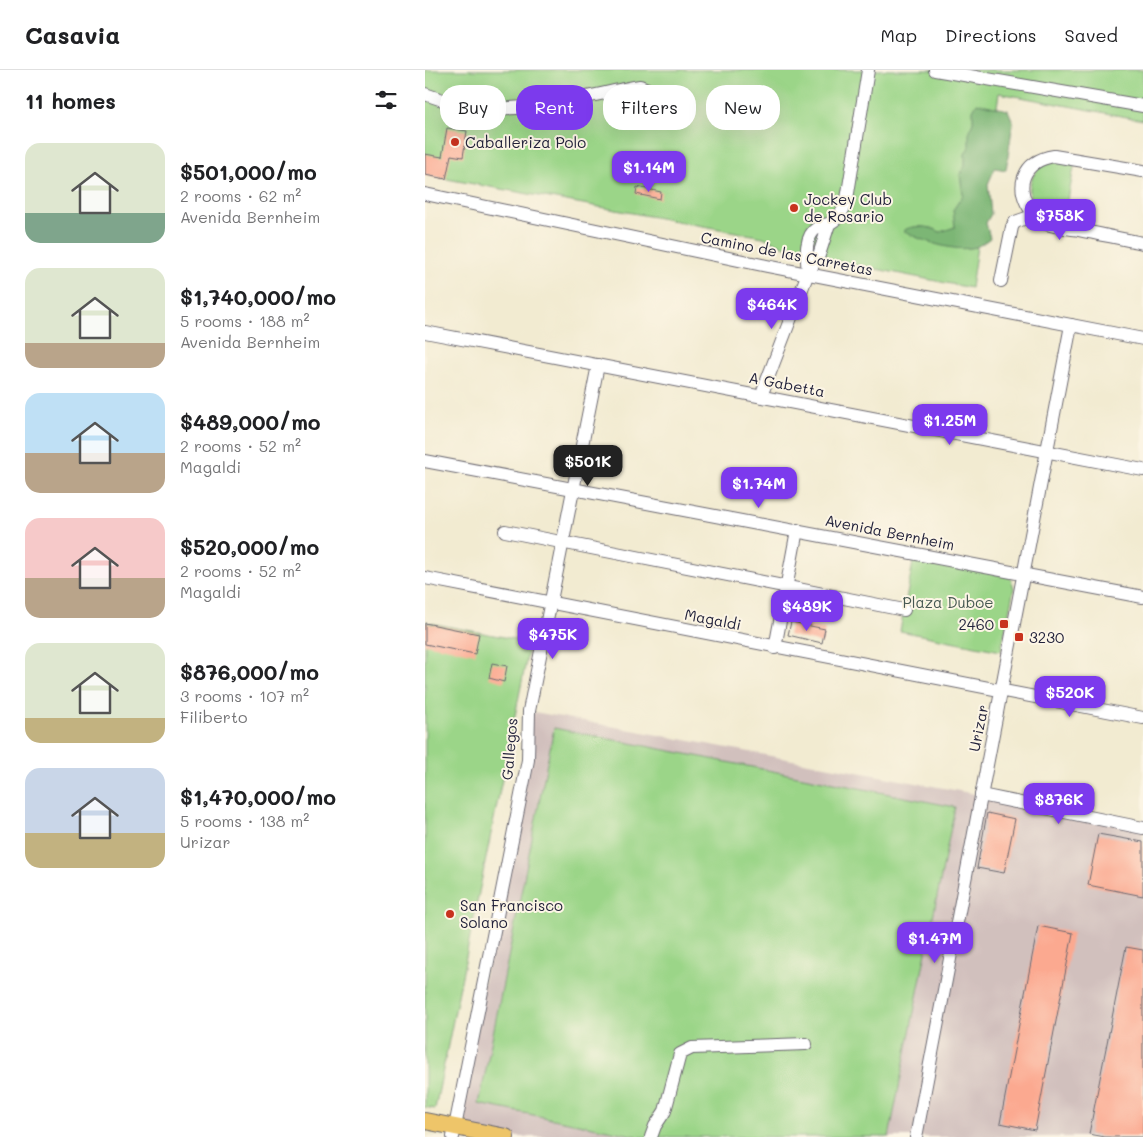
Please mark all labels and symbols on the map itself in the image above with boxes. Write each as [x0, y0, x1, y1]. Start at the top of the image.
place label: Caballeriza Polo [465, 132, 586, 152]
marker: Caballeriza Polo [449, 136, 461, 148]
pin: $1.14M [608, 150, 690, 193]
place label: Jockey Club de Rosario [804, 189, 892, 226]
pin: $758K [1025, 198, 1095, 241]
marker: Jockey Club de Rosario [788, 202, 800, 214]
street label: Camino de las Carretas [699, 226, 875, 280]
pin: $464K [737, 288, 807, 330]
street label: A Gabetta [747, 367, 827, 401]
pin: $1.25M [909, 404, 991, 446]
pin: $501K [553, 444, 623, 487]
pin: $1.74M [718, 466, 800, 509]
street label: Avenida Bernheim [824, 510, 956, 554]
pin: $489K [772, 590, 842, 632]
park label: Plaza Duboe [902, 592, 994, 612]
street label: Magaldi [683, 604, 743, 634]
place label: 2460 [959, 614, 994, 634]
pin: $475K [518, 618, 588, 660]
marker: 2460 [998, 618, 1010, 630]
place label: 3230 [1029, 627, 1064, 647]
marker: 3230 [1013, 631, 1025, 643]
pin: $520K [1035, 676, 1105, 718]
street label: Urizar [964, 703, 992, 753]
street label: Gallegos [496, 717, 522, 781]
pin: $876K [1024, 782, 1094, 825]
place label: San Francisco Solano [460, 895, 563, 932]
marker: San Francisco Solano [444, 908, 456, 920]
pin: $1.47M [894, 922, 976, 964]

